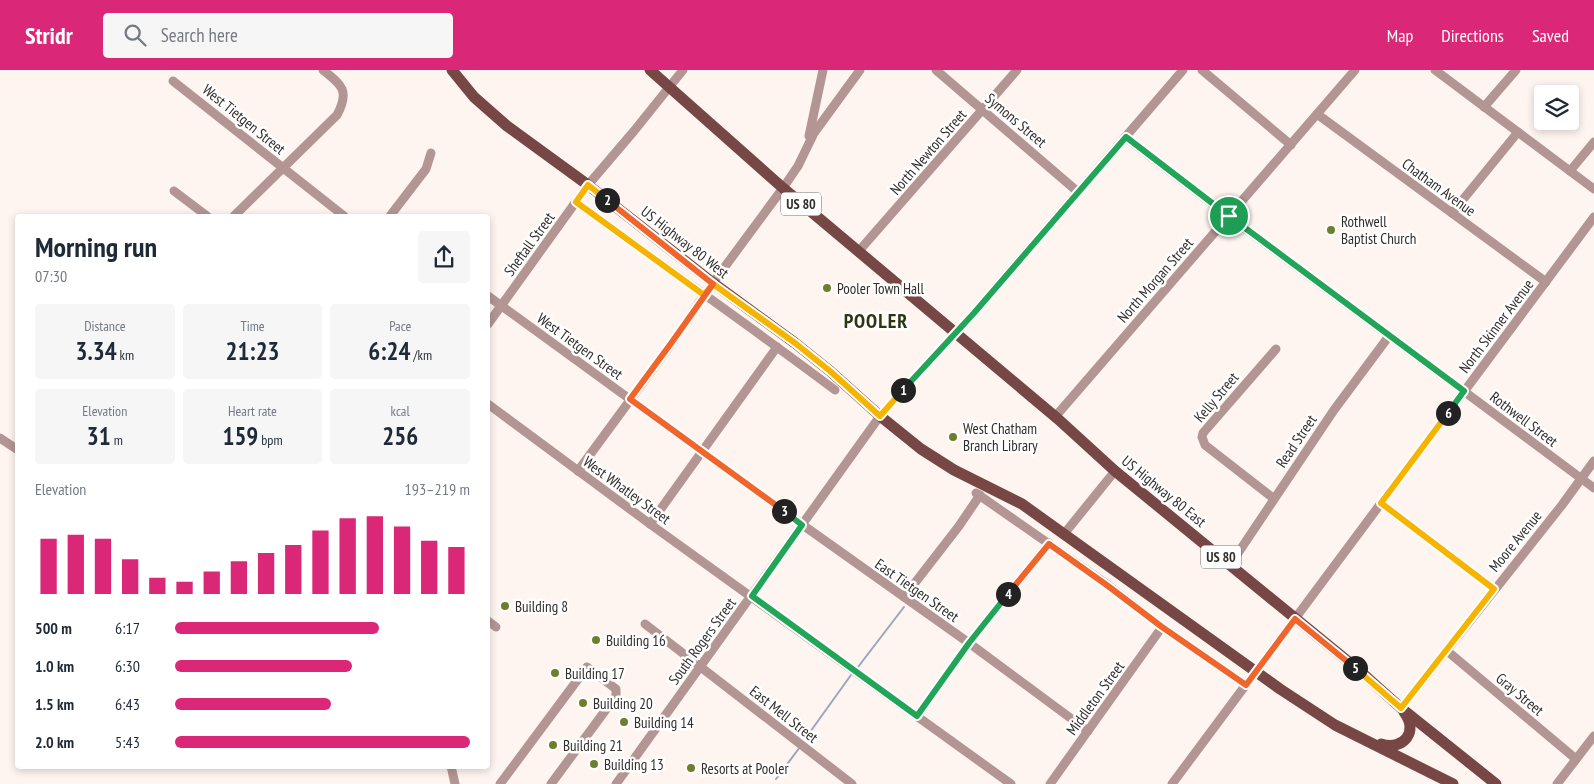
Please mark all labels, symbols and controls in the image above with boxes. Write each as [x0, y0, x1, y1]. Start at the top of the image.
search box [103, 13, 453, 58]
text: Stridr [25, 20, 73, 51]
icon: search [121, 21, 149, 49]
text: Search here [161, 23, 238, 47]
text: Map [1387, 24, 1413, 47]
text: Directions [1441, 24, 1504, 47]
text: Saved [1532, 24, 1569, 47]
street label: West Tietgen Street [199, 80, 289, 158]
map controls [1534, 85, 1579, 130]
button: layers [1534, 85, 1579, 130]
street label: Symons Street [981, 89, 1051, 151]
street label: North Newton Street [886, 105, 970, 199]
street label: Chatham Avenue [1398, 154, 1480, 220]
pin: 2 [594, 188, 620, 212]
text: 2 [604, 191, 611, 209]
road number: US 80 [781, 192, 821, 216]
pin [1208, 195, 1250, 237]
street label: US Highway 80 West [637, 202, 733, 282]
icon: arrive [1215, 202, 1243, 230]
street label: Sheftall Street [499, 208, 559, 280]
place label: Rothwell Baptist Church [1341, 212, 1416, 248]
marker: Rothwell Baptist Church [1325, 224, 1337, 236]
text: Morning run [35, 228, 157, 265]
button: share [418, 231, 470, 283]
street label: North Morgan Street [1113, 234, 1197, 326]
text: 07:30 [35, 266, 67, 286]
street label: North Skinner Avenue [1455, 275, 1537, 377]
place label: Pooler Town Hall [837, 279, 925, 298]
marker: Pooler Town Hall [821, 282, 833, 294]
district label: POOLER [844, 308, 908, 334]
street label: West Tietgen Street [533, 309, 627, 383]
text: Distance [84, 317, 125, 335]
text: Time [240, 317, 265, 335]
text: Pace [389, 317, 411, 335]
text: 3.34 [75, 335, 117, 367]
text: 21:23 [225, 335, 280, 367]
text: 6:24 [368, 335, 410, 367]
text: km [117, 346, 134, 364]
text: /km [410, 346, 432, 364]
street label: Kelly Street [1190, 368, 1242, 426]
pin: 1 [890, 378, 916, 402]
text: 1 [900, 381, 907, 399]
street label: Rothwell Street [1486, 387, 1562, 451]
pin: 6 [1436, 400, 1460, 426]
text: Elevation [82, 402, 127, 420]
text: Heart rate [228, 402, 277, 420]
text: kcal [391, 402, 410, 420]
text: 6 [1445, 404, 1452, 422]
street label: Read Street [1271, 411, 1321, 471]
place label: West Chatham Branch Library [963, 419, 1038, 455]
text: 31 [87, 420, 111, 452]
text: 159 [222, 420, 258, 452]
text: 256 [382, 420, 418, 452]
text: m [111, 431, 123, 449]
text: bpm [258, 431, 283, 449]
marker: West Chatham Branch Library [947, 431, 959, 443]
street label: US Highway 80 East [1118, 451, 1210, 531]
street label: West Whatley Street [580, 452, 674, 528]
text: Elevation [35, 479, 86, 499]
text: 193–219 m [405, 479, 470, 499]
pin: 3 [772, 498, 796, 524]
text: 3 [781, 502, 788, 520]
street label: Moore Avenue [1484, 506, 1546, 576]
road number: US 80 [1201, 546, 1241, 568]
street label: East Tietgen Street [871, 554, 963, 626]
pin: 4 [996, 582, 1020, 606]
text: 4 [1005, 585, 1012, 603]
street label: South Rogers Street [664, 594, 740, 688]
place label: Building 8 [515, 597, 568, 616]
marker: Building 8 [499, 600, 511, 612]
text: 500 m [35, 618, 72, 638]
text: 6:17 [115, 618, 140, 638]
place label: Building 16 [606, 631, 666, 650]
marker: Building 16 [590, 634, 602, 646]
text: 1.0 km [35, 656, 74, 676]
text: 6:30 [115, 656, 140, 676]
pin: 5 [1342, 656, 1368, 680]
street label: Middleton Street [1062, 657, 1128, 739]
text: 5 [1352, 659, 1359, 677]
place label: Building 17 [565, 664, 625, 683]
marker: Building 17 [549, 667, 561, 679]
street label: Gray Street [1492, 668, 1548, 720]
street label: East Mell Street [746, 681, 822, 747]
text: 1.5 km [35, 694, 74, 714]
text: 6:43 [115, 694, 140, 714]
place label: Building 20 [593, 694, 653, 713]
marker: Building 20 [577, 697, 589, 709]
place label: Building 14 [634, 713, 694, 732]
marker: Building 14 [618, 716, 630, 728]
text: 2.0 km [35, 732, 74, 752]
text: 5:43 [115, 732, 140, 752]
place label: Building 21 [563, 736, 623, 755]
marker: Building 21 [547, 739, 559, 751]
place label: Building 13 [604, 755, 664, 774]
marker: Building 13 [588, 758, 600, 770]
place label: Resorts at Pooler [701, 759, 789, 778]
marker: Resorts at Pooler [685, 762, 697, 774]

